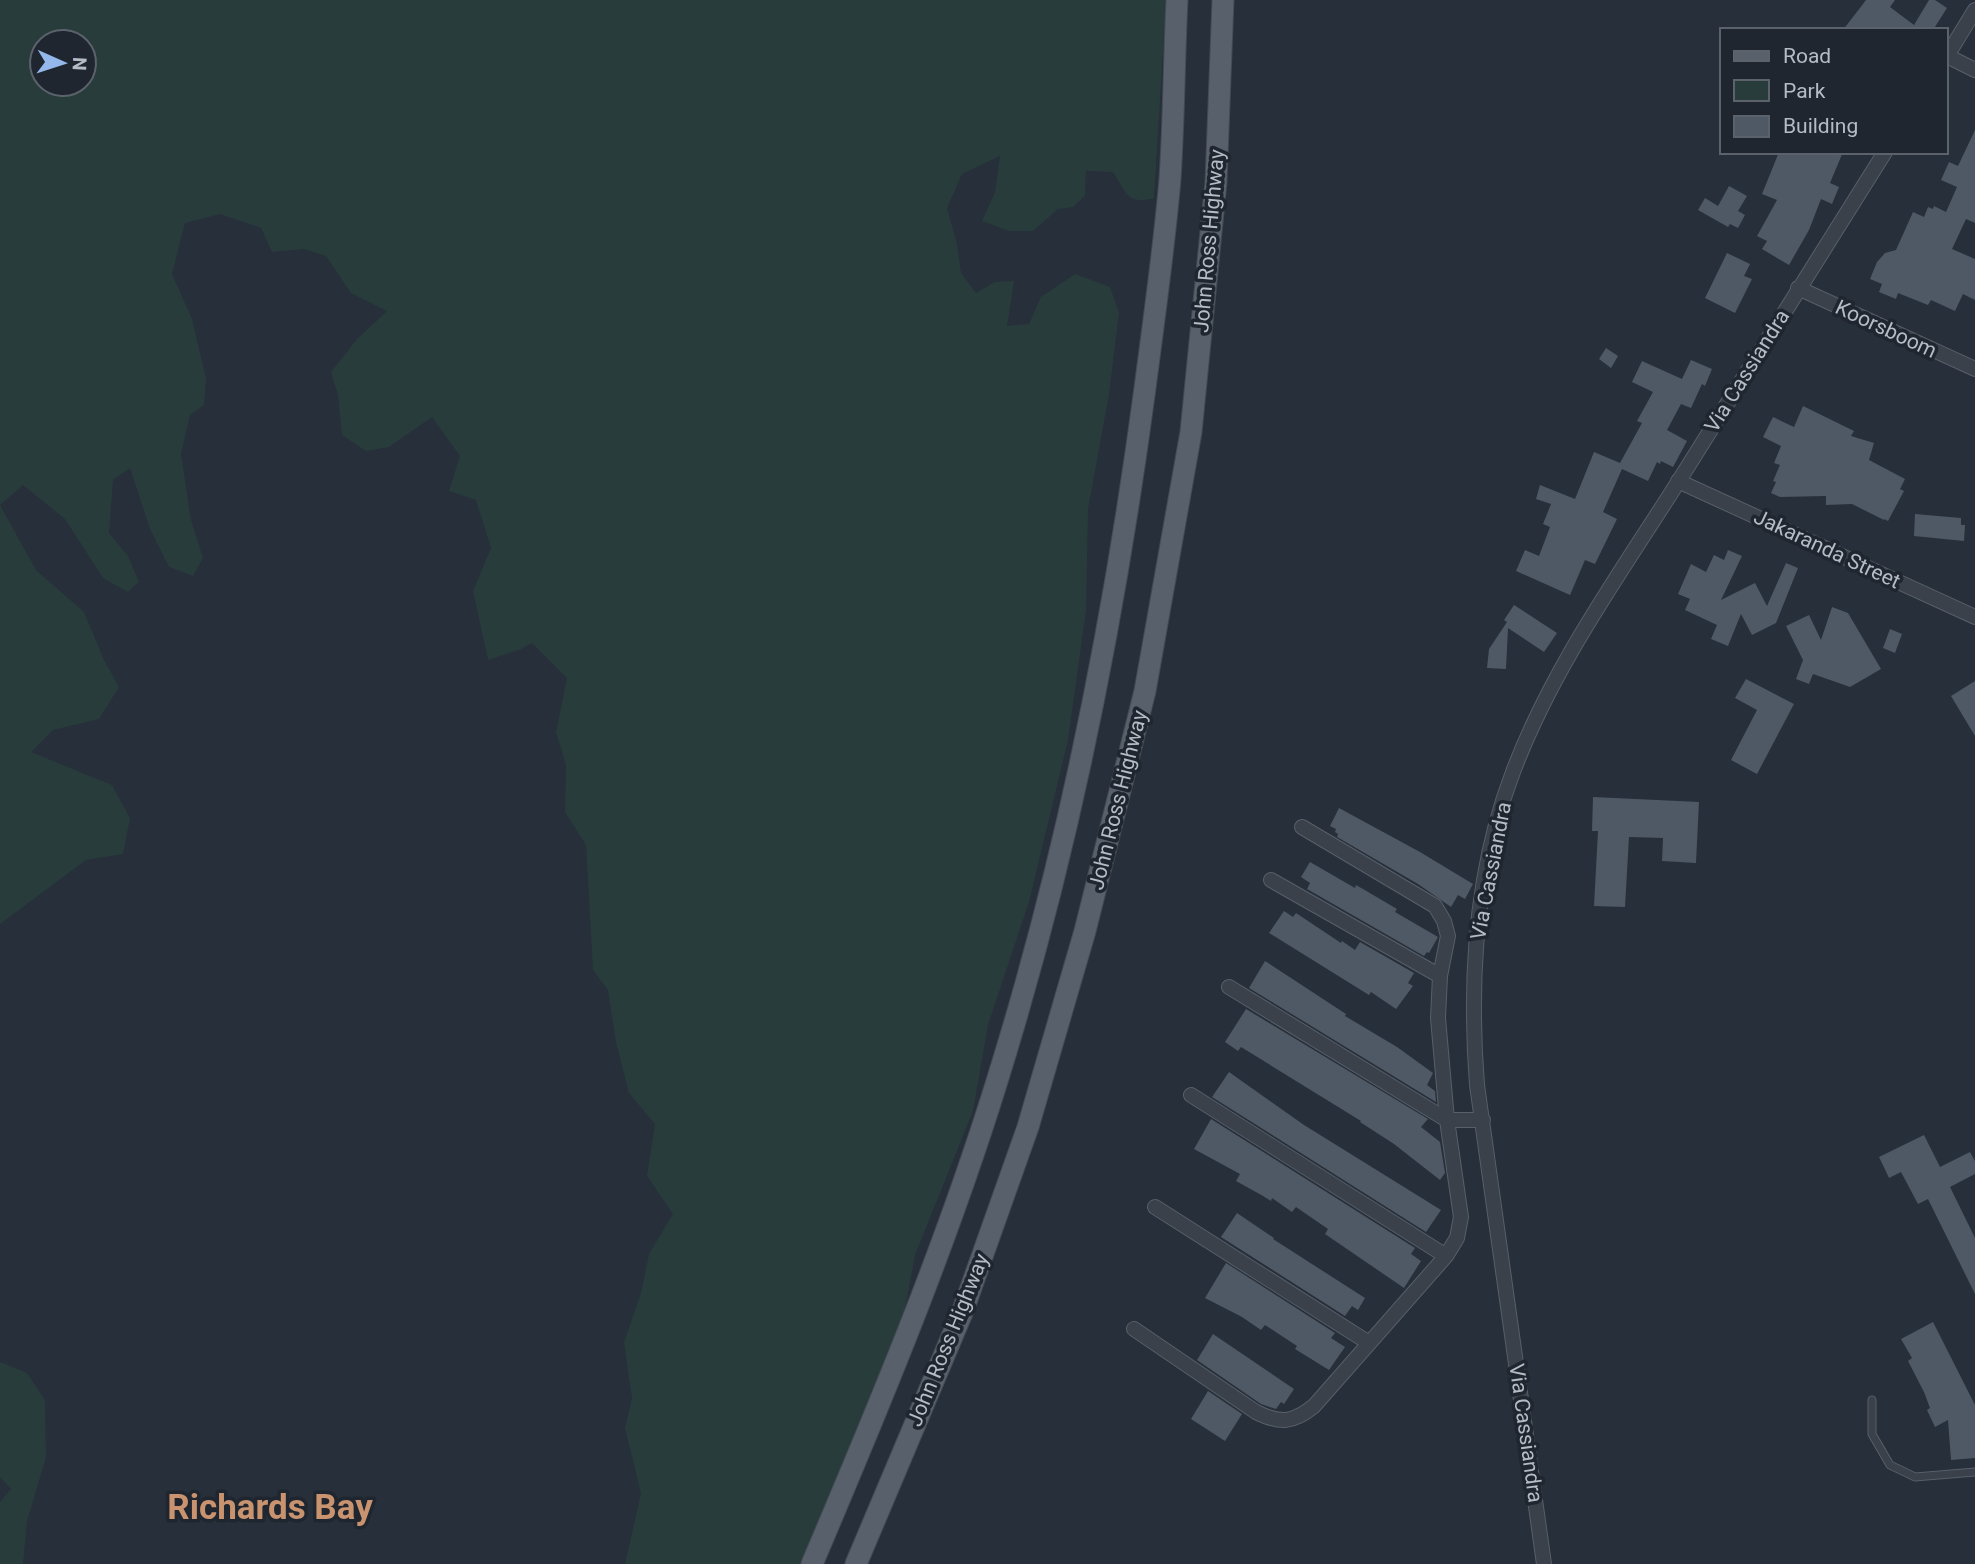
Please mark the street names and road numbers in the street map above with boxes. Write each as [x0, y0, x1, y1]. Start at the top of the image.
street label: John Ross Highway [1189, 148, 1229, 334]
street label: Koorsboom [1832, 295, 1940, 363]
street label: Via Cassiandra [1700, 305, 1794, 437]
street label: Jakaranda Street [1750, 505, 1904, 593]
street label: John Ross Highway [1084, 708, 1152, 892]
street label: Via Cassiandra [1466, 800, 1516, 942]
street label: John Ross Highway [902, 1250, 994, 1430]
street label: Via Cassiandra [1504, 1362, 1548, 1504]

